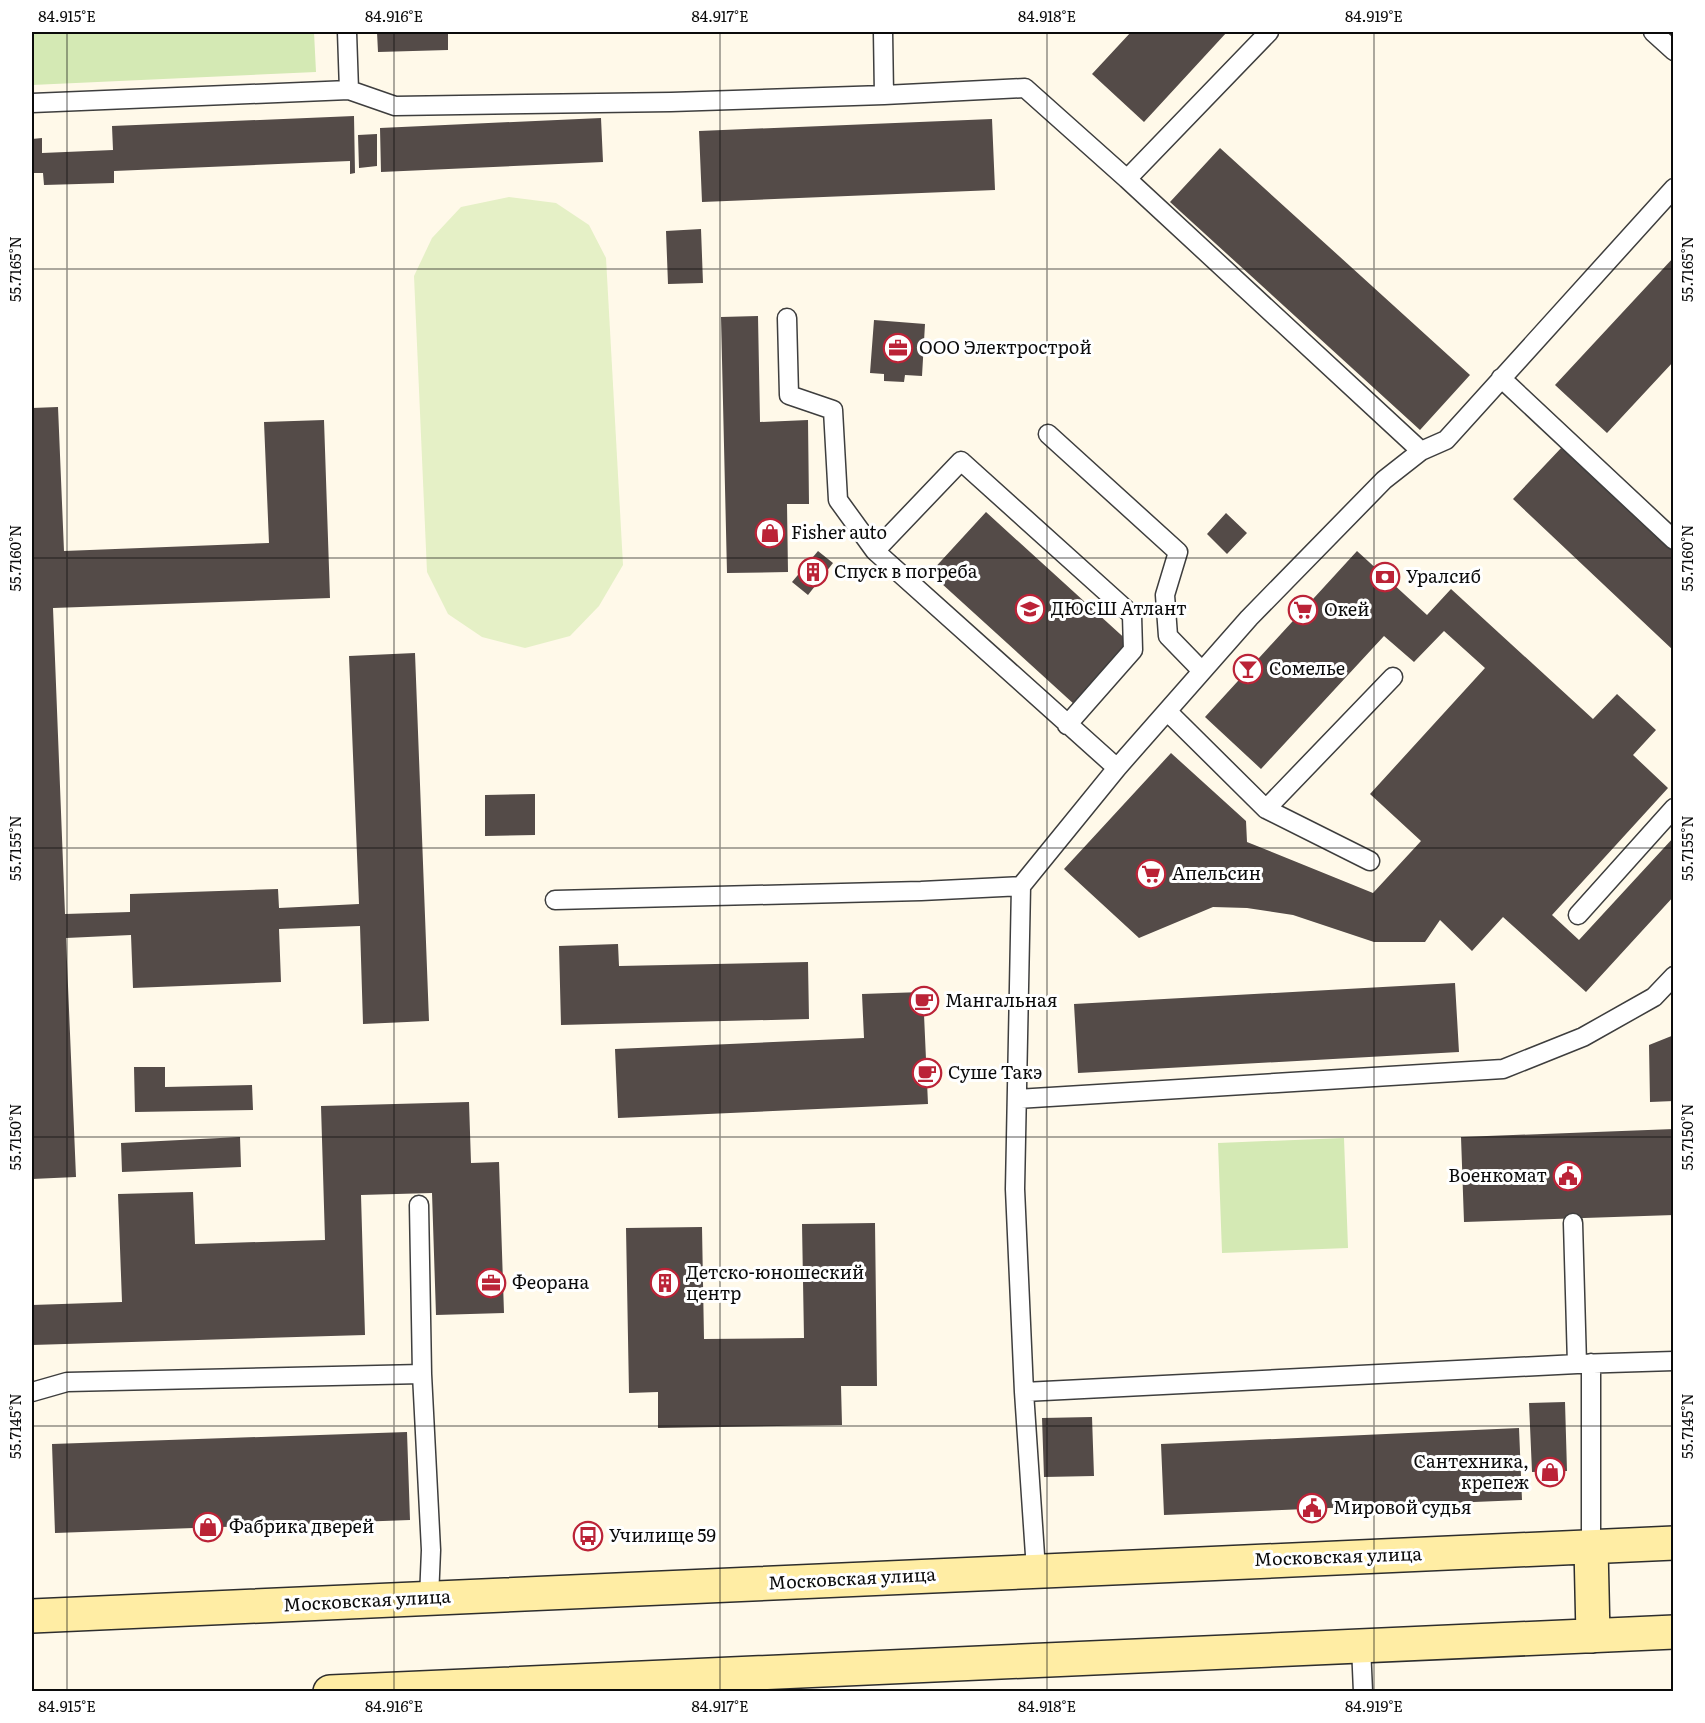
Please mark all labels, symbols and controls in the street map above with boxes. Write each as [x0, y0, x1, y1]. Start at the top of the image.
text: 84.915°E [38, 4, 96, 27]
text: 84.916°E [365, 4, 423, 27]
text: 84.917°E [691, 4, 749, 27]
text: 84.918°E [1018, 4, 1076, 27]
text: 84.919°E [1345, 4, 1403, 27]
text: 55.7165°N [3, 236, 26, 302]
text: 55.7165°N [1675, 236, 1698, 302]
office icon: ООО Электрострой [882, 332, 914, 364]
place label: ООО Электрострой [919, 333, 1092, 360]
shop icon: Fisher auto [754, 517, 786, 549]
place label: Fisher auto [791, 518, 887, 545]
text: 55.7160°N [3, 524, 26, 592]
text: 55.7160°N [1675, 524, 1698, 592]
building icon: Спуск в погреба [797, 556, 829, 588]
place label: Спуск в погреба [834, 557, 978, 584]
bank icon: Уралсиб [1369, 561, 1401, 593]
place label: Уралсиб [1406, 562, 1481, 589]
school or university icon: ДЮСШ Атлант [1014, 593, 1046, 625]
place label: ДЮСШ Атлант [1051, 594, 1187, 621]
supermarket icon: Окей [1287, 594, 1319, 626]
place label: Окей [1324, 595, 1369, 622]
bar icon: Сомелье [1232, 653, 1264, 685]
place label: Сомелье [1269, 654, 1345, 681]
text: 55.7155°N [3, 815, 26, 881]
text: 55.7155°N [1675, 815, 1698, 881]
supermarket icon: Апельсин [1135, 858, 1167, 890]
place label: Апельсин [1172, 859, 1261, 886]
cafe icon: Мангальная [908, 985, 940, 1017]
place label: Мангальная [945, 986, 1057, 1013]
cafe icon: Суше Такэ [911, 1057, 943, 1089]
place label: Суше Такэ [948, 1058, 1042, 1085]
text: 55.7150°N [3, 1104, 26, 1170]
text: 55.7150°N [1675, 1104, 1698, 1170]
public building icon: Военкомат [1552, 1160, 1584, 1192]
place label: Военкомат [1448, 1161, 1547, 1188]
place label: Детско-юношеский центр [686, 1258, 864, 1306]
office icon: Феорана [475, 1267, 507, 1299]
building icon: Детско-юношеский центр [649, 1267, 681, 1299]
place label: Феорана [512, 1268, 590, 1295]
text: 55.7145°N [3, 1393, 26, 1459]
text: 55.7145°N [1675, 1393, 1698, 1459]
place label: Сантехника, крепеж [1414, 1447, 1530, 1495]
shop icon: Сантехника, крепеж [1534, 1456, 1566, 1488]
public building icon: Мировой судья [1296, 1492, 1328, 1524]
place label: Мировой судья [1333, 1493, 1472, 1520]
shop icon: Фабрика дверей [192, 1511, 224, 1543]
place label: Фабрика дверей [229, 1512, 374, 1539]
bus stop icon: Училище 59 [572, 1520, 604, 1552]
place label: Училище 59 [609, 1521, 716, 1548]
street label: Московская улица [1254, 1539, 1423, 1572]
street label: Московская улица [767, 1560, 937, 1595]
street label: Московская улица [282, 1582, 452, 1617]
text: 84.915°E [38, 1694, 96, 1717]
text: 84.916°E [365, 1694, 423, 1717]
text: 84.917°E [691, 1694, 749, 1717]
text: 84.918°E [1018, 1694, 1076, 1717]
text: 84.919°E [1345, 1694, 1403, 1717]

